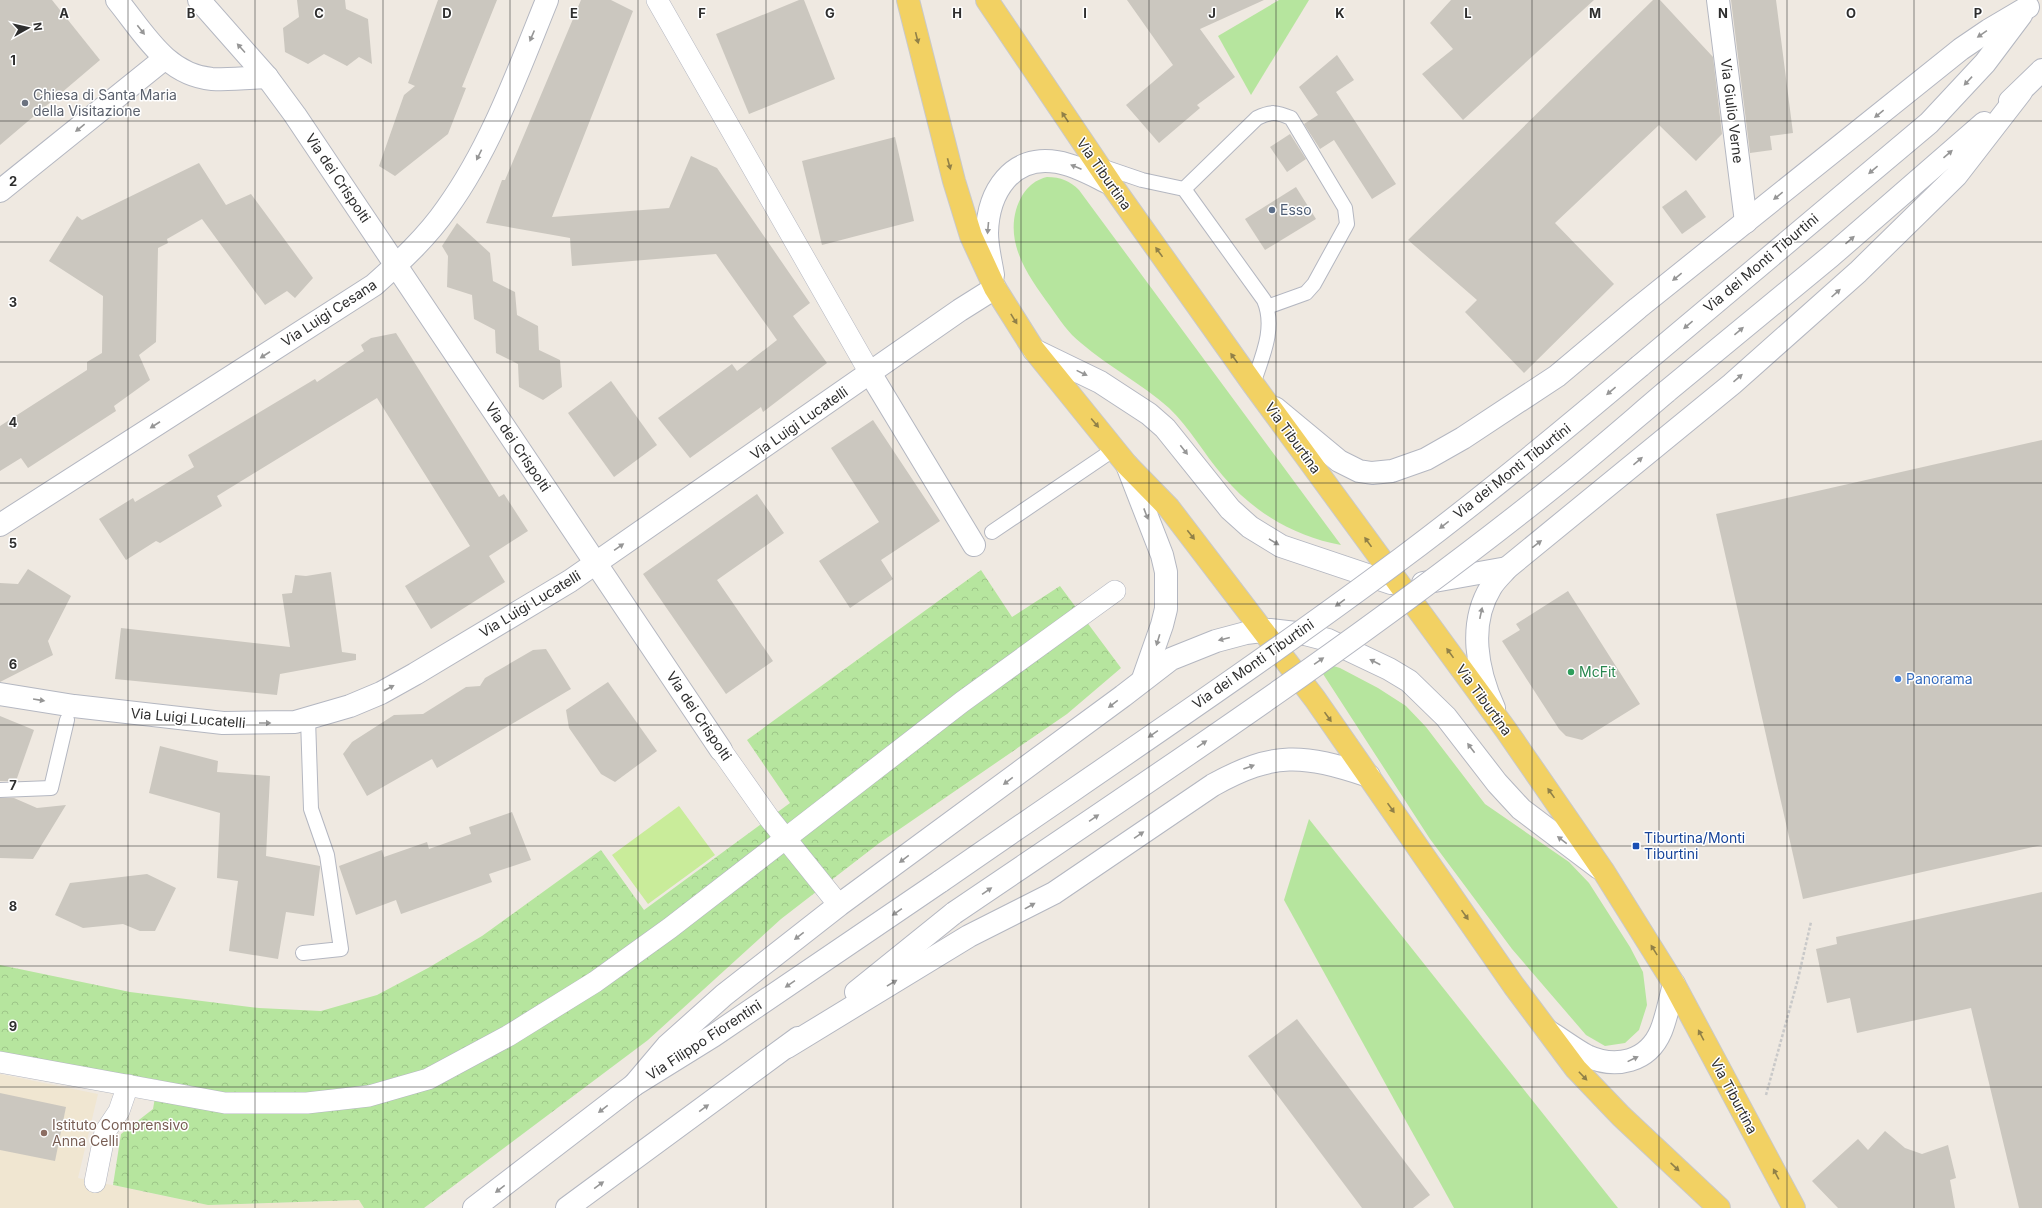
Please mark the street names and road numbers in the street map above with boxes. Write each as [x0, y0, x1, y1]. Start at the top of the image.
street label: Via Giulio Verne [1718, 58, 1747, 164]
street label: Via dei Crispolti [302, 130, 375, 226]
street label: Via Tiburtina [1073, 135, 1135, 213]
street label: Via dei Monti Tiburtini [1700, 210, 1822, 316]
street label: Via Luigi Cesana [278, 275, 380, 350]
street label: Via Luigi Lucatelli [747, 383, 851, 463]
street label: Via dei Crispolti [482, 399, 555, 495]
street label: Via Tiburtina [1262, 399, 1325, 477]
street label: Via dei Monti Tiburtini [1450, 419, 1574, 522]
street label: Via Luigi Lucatelli [476, 567, 584, 641]
street label: Via dei Monti Tiburtini [1189, 615, 1317, 712]
street label: Via Tiburtina [1453, 661, 1516, 739]
street label: Via dei Crispolti [663, 668, 736, 764]
street label: Via Luigi Lucatelli [130, 704, 246, 731]
street label: Via Filippo Fiorentini [643, 996, 765, 1083]
street label: Via Tiburtina [1707, 1055, 1762, 1137]

